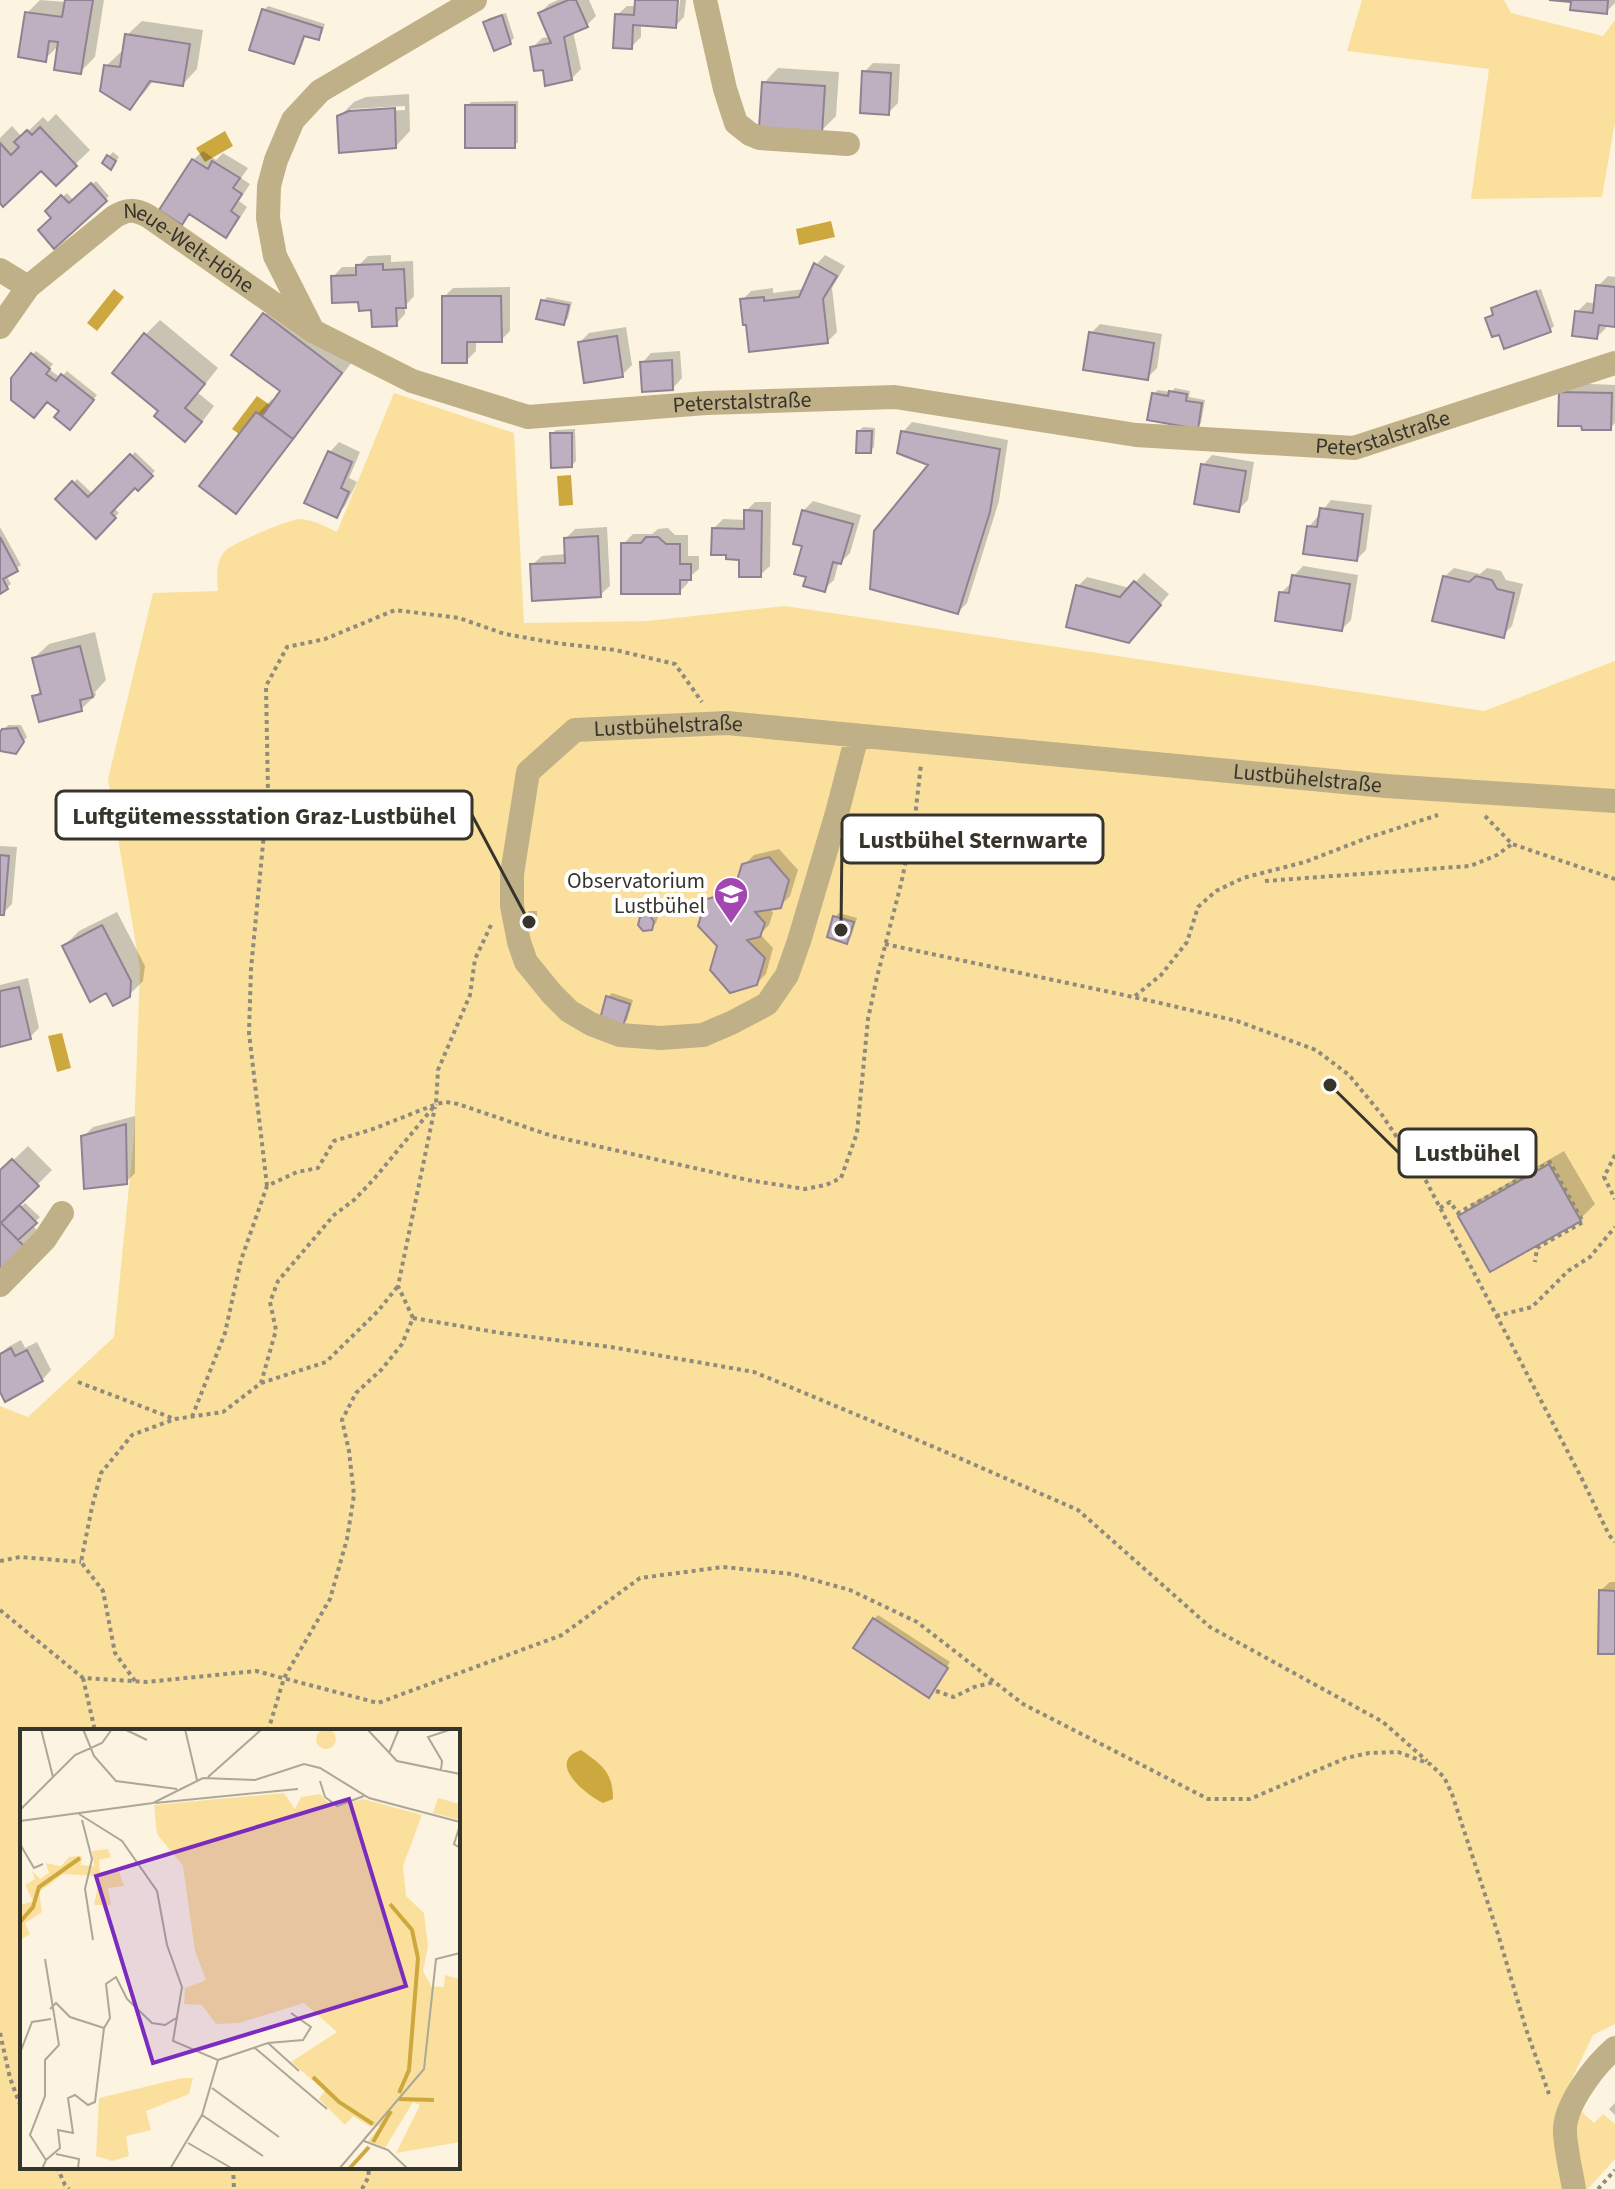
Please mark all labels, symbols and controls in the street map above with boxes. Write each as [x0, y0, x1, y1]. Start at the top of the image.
street label: Neue-Welt-Höhe [123, 195, 261, 301]
street label: Peterstalstraße [672, 384, 812, 422]
street label: Peterstalstraße [1314, 402, 1454, 464]
street label: Lustbühelstraße [593, 707, 744, 745]
street label: Lustbühelstraße [1232, 755, 1383, 802]
callout: Luftgütemessstation Graz-Lustbühel [56, 791, 472, 839]
text: Luftgütemessstation Graz-Lustbühel [72, 799, 456, 834]
callout: Lustbühel Sternwarte [842, 815, 1103, 863]
text: Lustbühel Sternwarte [858, 823, 1088, 858]
place label: Observatorium Lustbühel [567, 865, 705, 922]
school or university icon: Observatorium Lustbühel [712, 875, 750, 925]
callout: Lustbühel [1399, 1129, 1536, 1177]
text: Lustbühel [1414, 1136, 1520, 1171]
inset map [20, 1729, 460, 2169]

